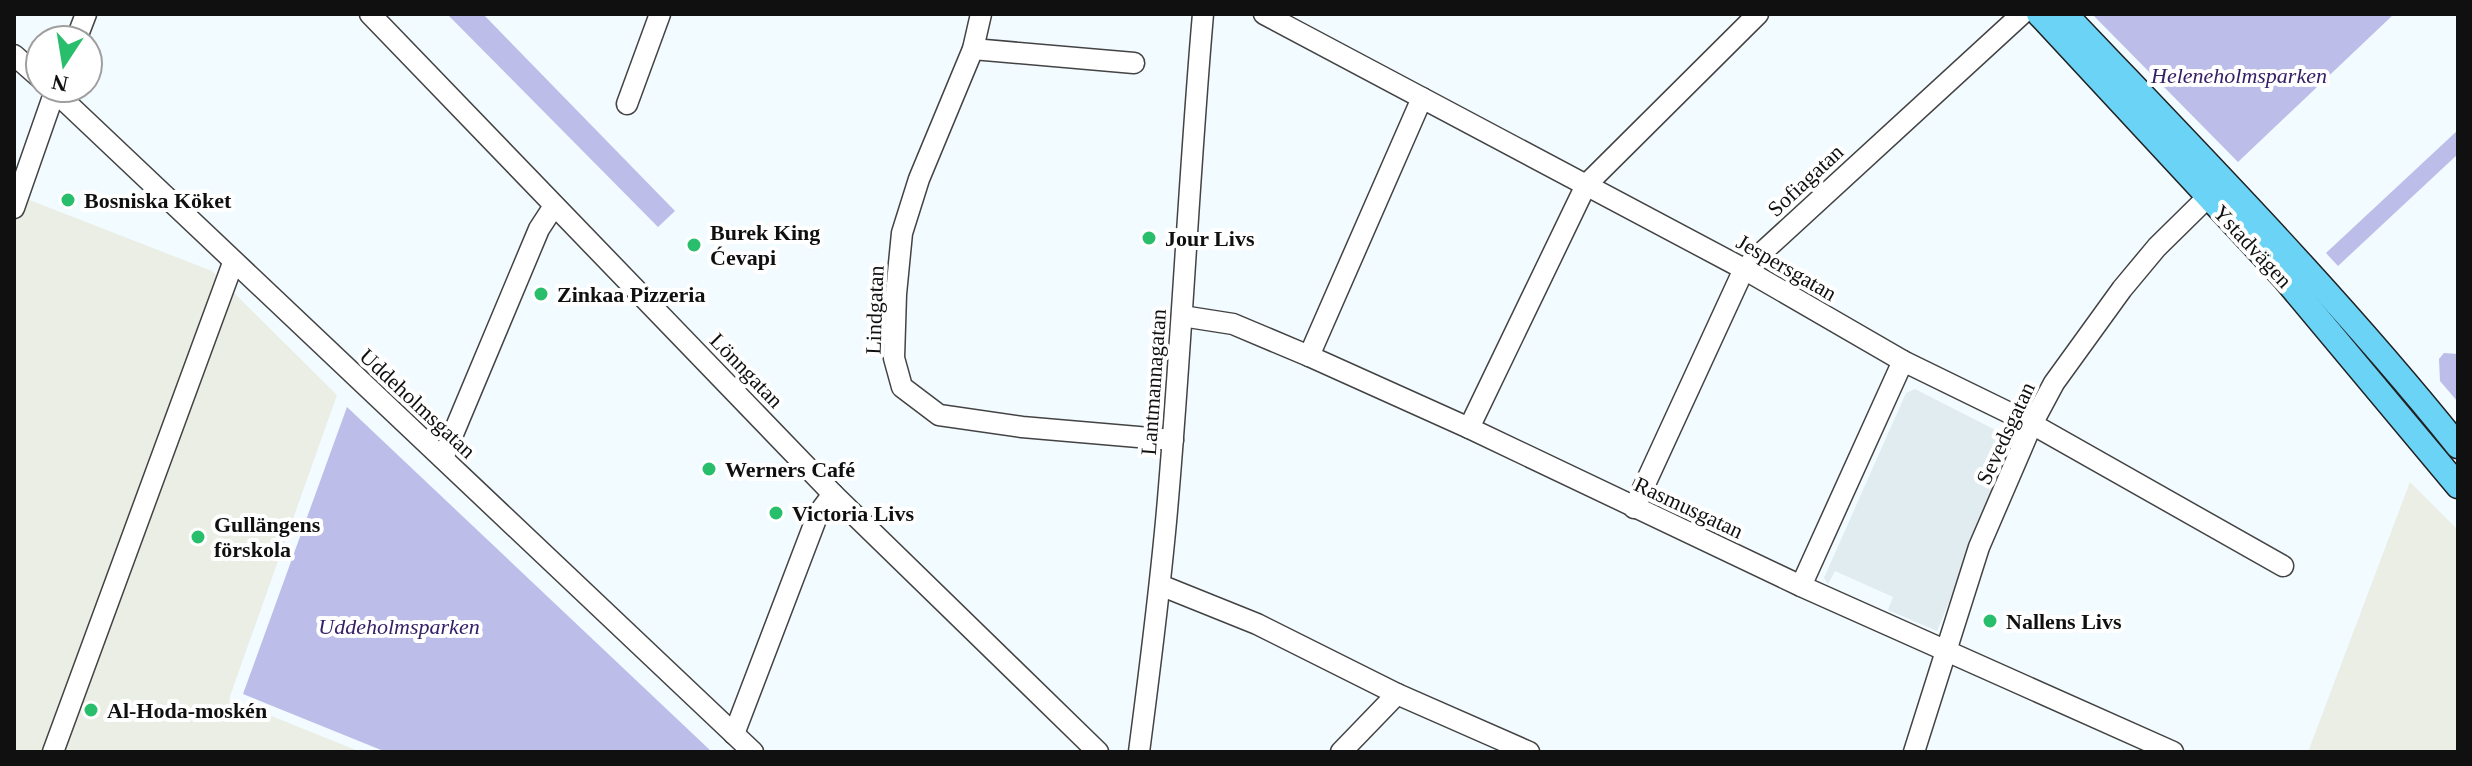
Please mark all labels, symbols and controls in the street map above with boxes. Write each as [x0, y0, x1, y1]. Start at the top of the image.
north arrow [24, 24, 104, 104]
park label: Heleneholmsparken [2150, 63, 2327, 88]
text: N [49, 69, 70, 97]
street label: Sofiagatan [1762, 139, 1848, 222]
place label: Bosniska Köket [84, 188, 232, 213]
marker: Bosniska Köket [59, 191, 77, 209]
street label: Ystadvägen [2208, 200, 2297, 293]
place label: Burek King Ćevapi [710, 220, 820, 270]
place label: Jour Livs [1165, 226, 1255, 251]
marker: Jour Livs [1140, 229, 1158, 247]
street label: Jespersgatan [1732, 229, 1841, 306]
marker: Burek King Ćevapi [685, 236, 703, 254]
street label: Lindgatan [860, 265, 889, 355]
place label: Zinkaa Pizzeria [557, 282, 705, 307]
marker: Zinkaa Pizzeria [532, 285, 550, 303]
street label: Lantmannagatan [1136, 308, 1171, 456]
street label: Lönngatan [705, 328, 788, 413]
street label: Uddeholmsgatan [355, 343, 481, 463]
street label: Sevedsgatan [1971, 378, 2040, 488]
place label: Werners Café [725, 457, 855, 482]
marker: Werners Café [700, 460, 718, 478]
street label: Rasmusgatan [1630, 471, 1747, 544]
place label: Victoria Livs [792, 501, 914, 526]
marker: Victoria Livs [767, 504, 785, 522]
place label: Gullängens förskola [214, 512, 321, 562]
marker: Gullängens förskola [189, 528, 207, 546]
place label: Nallens Livs [2006, 609, 2122, 634]
marker: Nallens Livs [1981, 612, 1999, 630]
park label: Uddeholmsparken [318, 614, 480, 639]
place label: Al-Hoda-moskén [107, 698, 267, 723]
marker: Al-Hoda-moskén [82, 701, 100, 719]

